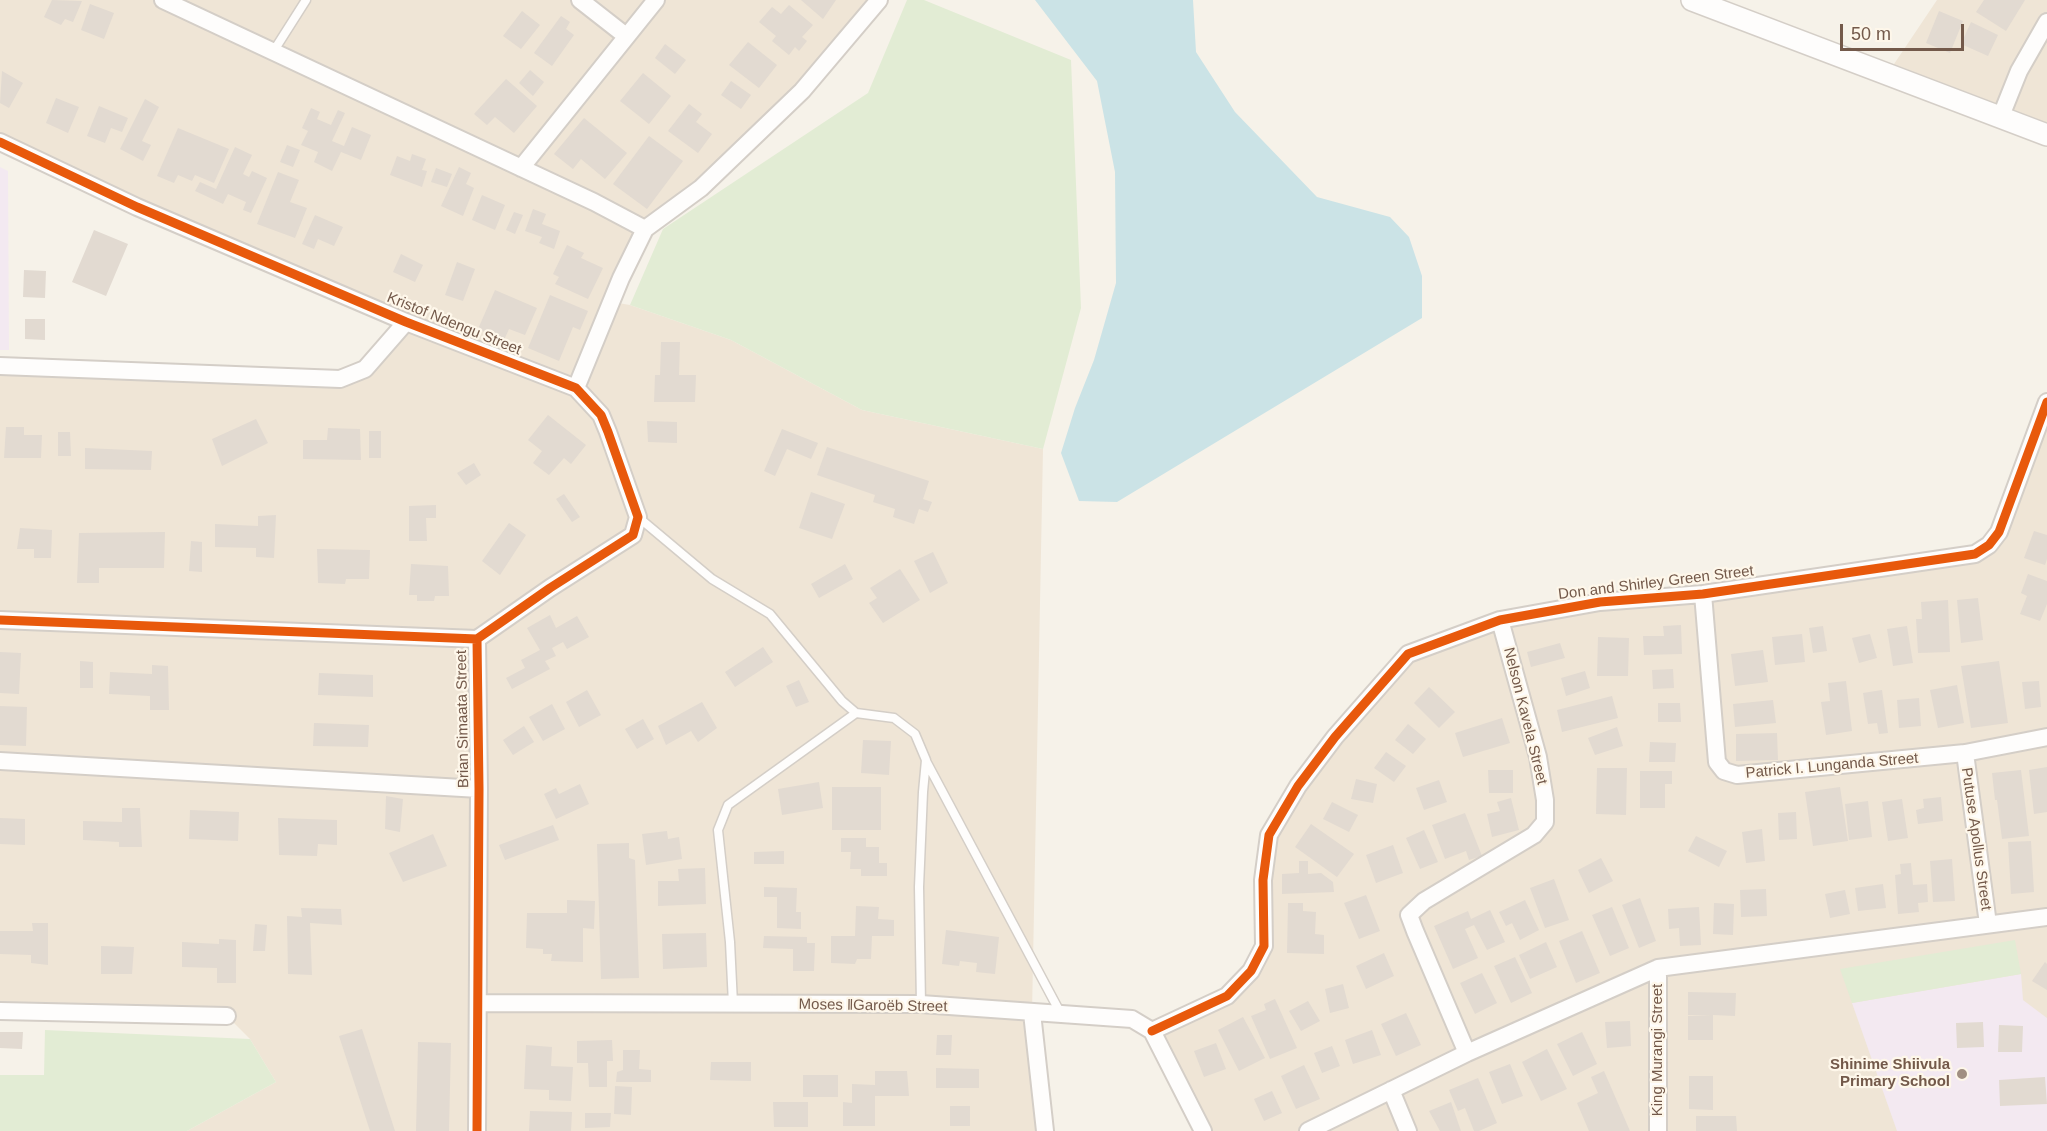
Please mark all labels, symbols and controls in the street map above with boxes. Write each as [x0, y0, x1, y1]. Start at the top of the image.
scale bar [1843, 12, 1968, 50]
text: 50 m [1851, 24, 1891, 44]
street label: Kristof Ndengu Street [384, 289, 524, 359]
street label: Don and Shirley Green Street [1557, 562, 1755, 604]
street label: Nelson Kavela Street [1499, 645, 1551, 787]
street label: Brian Simaata Street [453, 650, 473, 788]
street label: Patrick I. Lunganda Street [1745, 749, 1919, 783]
street label: Putuse Apollus Street [1957, 766, 1995, 912]
street label: King Murangi Street [1649, 984, 1667, 1116]
street label: Moses ǁGaroëb Street [798, 996, 948, 1016]
place label: Shinime Shiivula Primary School [1830, 1056, 1950, 1091]
marker: Shinime Shiivula Primary School [1955, 1067, 1969, 1081]

